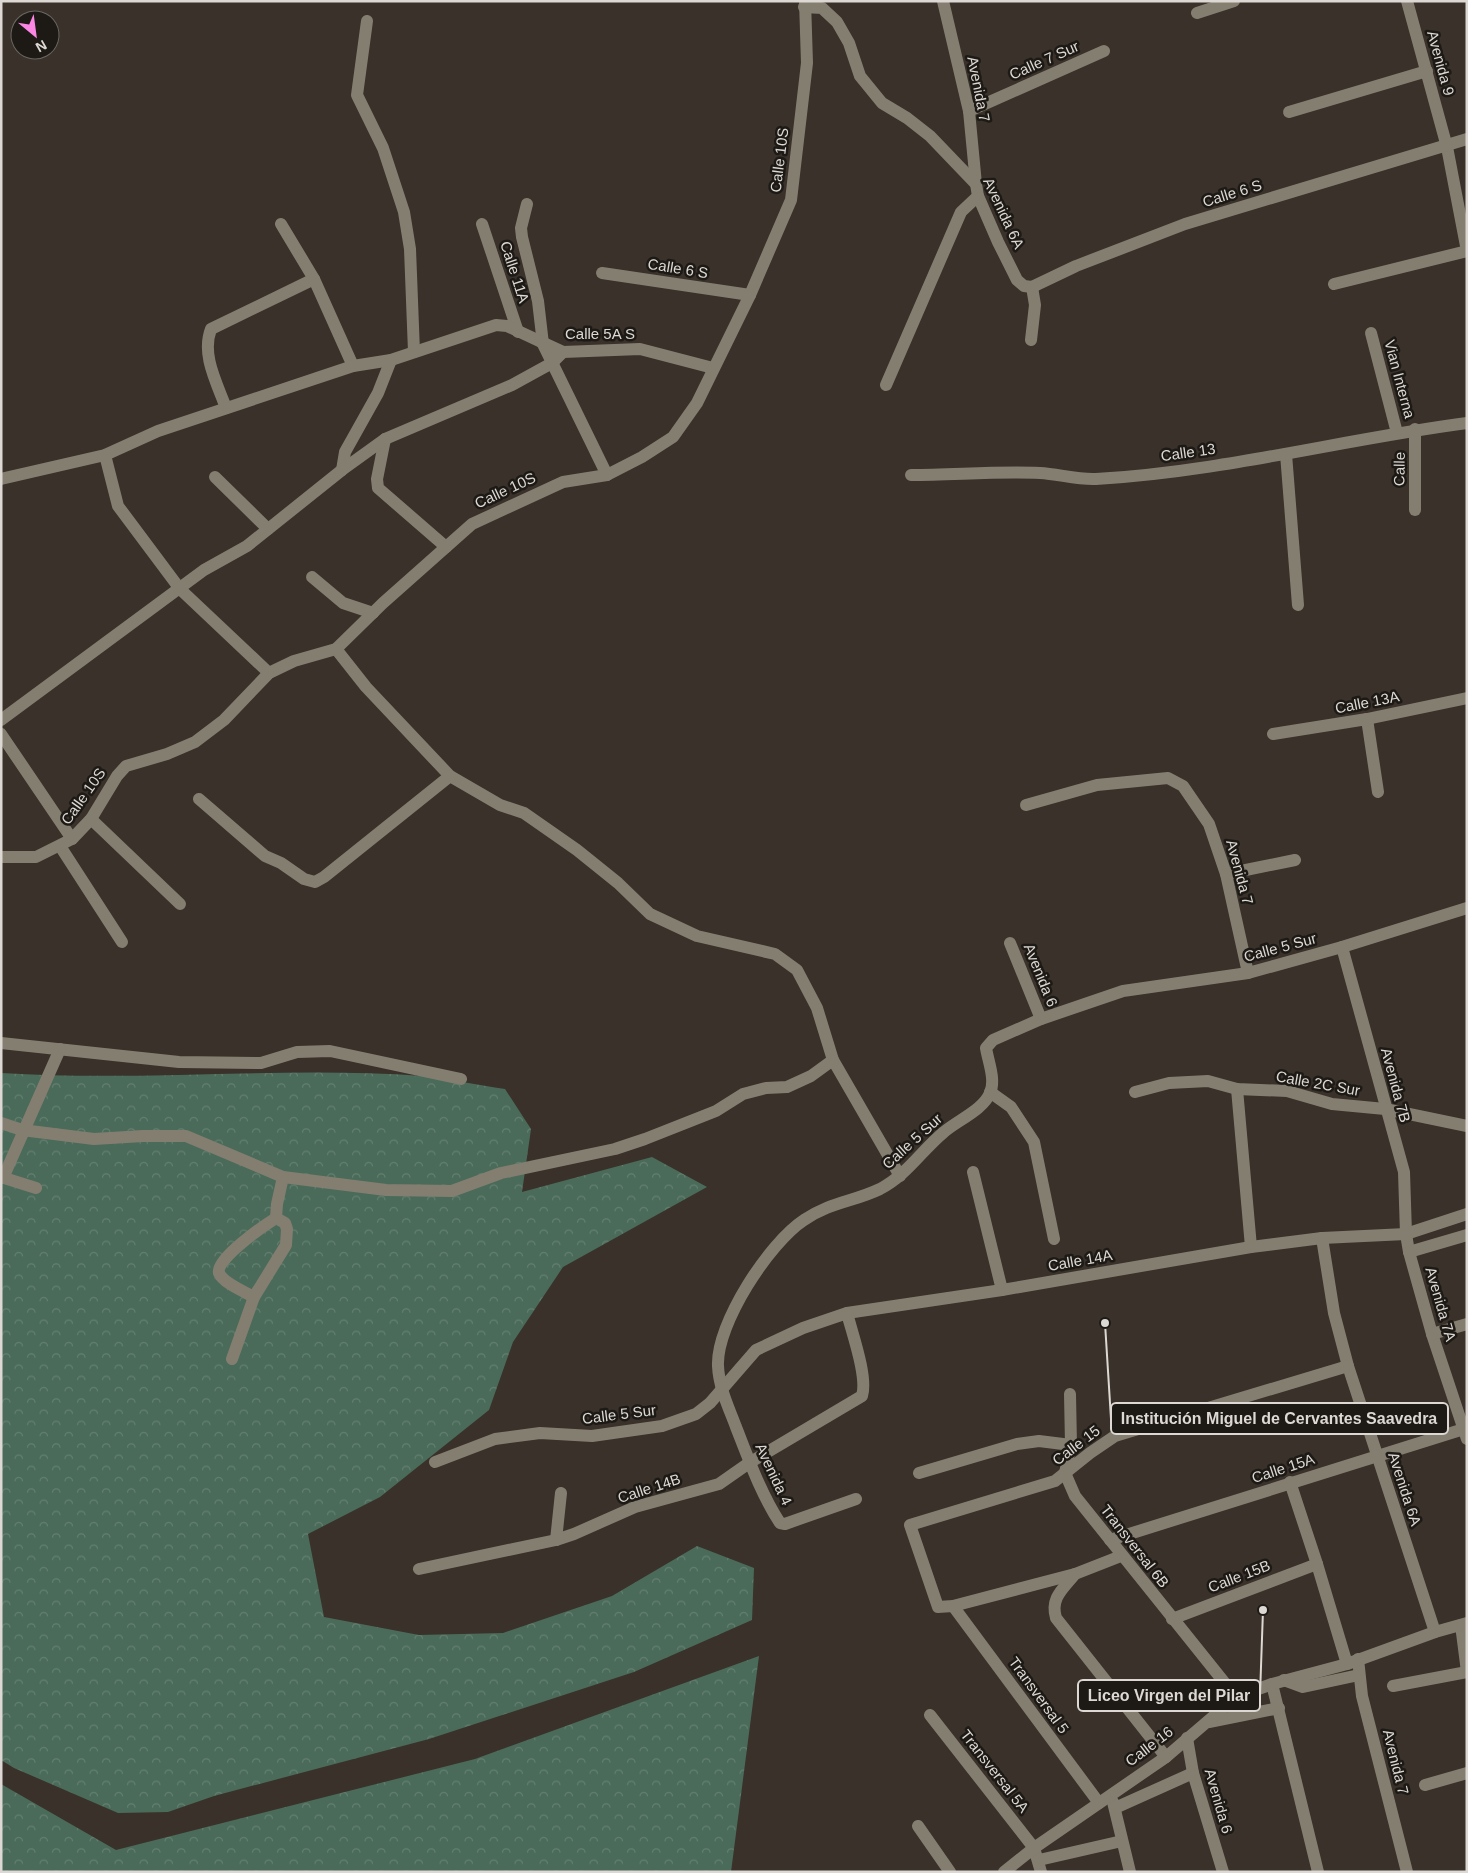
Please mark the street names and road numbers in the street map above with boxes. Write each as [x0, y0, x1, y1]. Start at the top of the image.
street label: Avenida 9 [1424, 29, 1458, 97]
street label: Calle 7 Sur [1007, 37, 1081, 83]
street label: Avenida 7 [964, 55, 994, 123]
street label: Calle 10S [767, 127, 791, 193]
street label: Avenida 6A [980, 175, 1028, 251]
street label: Calle 6 S [1200, 176, 1264, 210]
street label: Calle 11A [497, 239, 533, 305]
street label: Calle 6 S [647, 255, 709, 281]
street label: Calle 5A S [565, 325, 635, 342]
street label: Vian Interna [1381, 338, 1419, 421]
street label: Calle 13 [1160, 440, 1216, 464]
street label: Calle [1390, 452, 1408, 486]
street label: Calle 10S [472, 469, 538, 511]
street label: Calle 13A [1333, 687, 1401, 717]
street label: Calle 10S [57, 764, 109, 828]
street label: Avenida 7 [1223, 838, 1257, 906]
street label: Calle 5 Sur [1242, 929, 1318, 965]
street label: Avenida 6 [1021, 941, 1061, 1009]
street label: Avenida 7B [1378, 1046, 1414, 1124]
street label: Calle 2C Sur [1275, 1067, 1361, 1099]
street label: Calle 5 Sur [879, 1110, 945, 1172]
street label: Calle 14A [1046, 1246, 1114, 1274]
street label: Avenida 7A [1422, 1265, 1460, 1343]
street label: Calle 5 Sur [581, 1401, 657, 1427]
street label: Calle 15 [1049, 1422, 1103, 1468]
street label: Avenida 4 [752, 1440, 796, 1508]
street label: Calle 15A [1249, 1450, 1317, 1486]
street label: Avenida 6A [1385, 1450, 1425, 1528]
street label: Calle 14B [615, 1470, 683, 1506]
street label: Transversal 6B [1097, 1501, 1173, 1591]
street label: Calle 15B [1206, 1556, 1272, 1596]
street label: Transversal 5 [1006, 1653, 1072, 1737]
street label: Calle 16 [1122, 1723, 1176, 1769]
street label: Transversal 5A [957, 1726, 1033, 1816]
street label: Avenida 7 [1380, 1728, 1412, 1796]
street label: Avenida 6 [1202, 1767, 1236, 1835]

